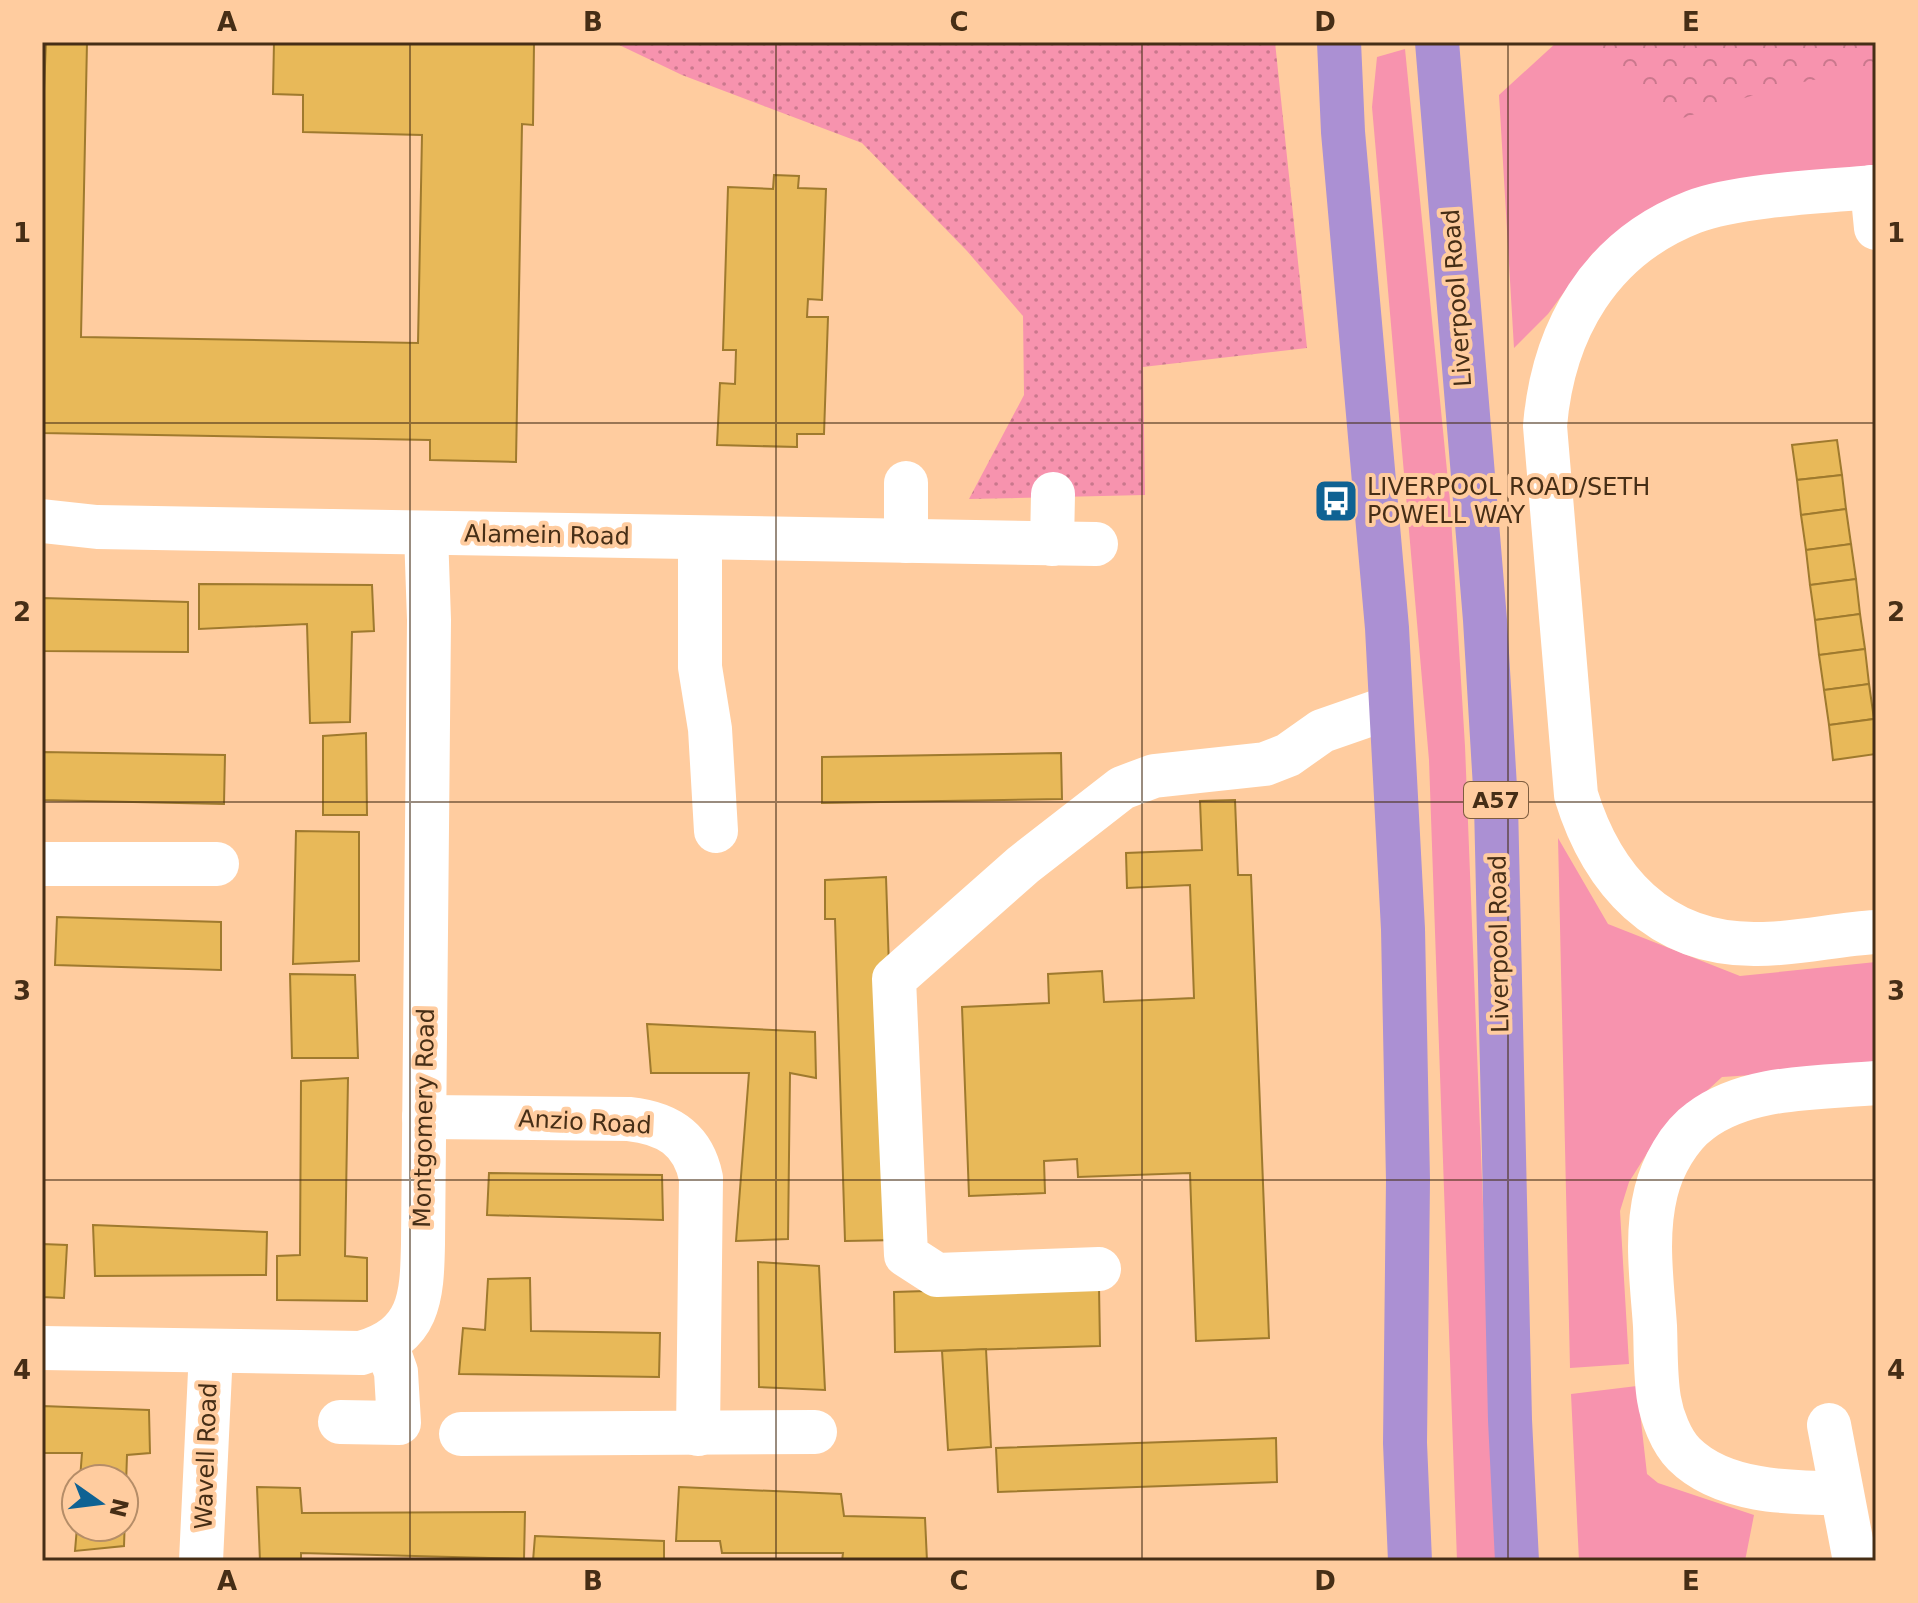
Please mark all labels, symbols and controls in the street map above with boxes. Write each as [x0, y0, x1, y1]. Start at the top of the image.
text: A [217, 7, 237, 37]
text: B [583, 7, 603, 37]
text: C [949, 7, 969, 37]
text: D [1314, 7, 1336, 37]
text: E [1682, 7, 1700, 37]
street label: Liverpool Road [1437, 208, 1477, 388]
text: 1 [13, 218, 31, 248]
text: 1 [1887, 218, 1905, 248]
place label: LIVERPOOL ROAD/SETH POWELL WAY [1367, 473, 1650, 529]
bus stop icon: LIVERPOOL ROAD/SETH POWELL WAY [1312, 477, 1360, 525]
street label: Alamein Road [464, 520, 630, 550]
text: 2 [13, 597, 31, 627]
text: 2 [1887, 597, 1905, 627]
road number: A57 [1464, 782, 1528, 818]
street label: Liverpool Road [1483, 855, 1515, 1033]
text: 3 [13, 976, 31, 1006]
text: 3 [1887, 976, 1905, 1006]
street label: Montgomery Road [408, 1008, 440, 1228]
street label: Anzio Road [518, 1105, 652, 1139]
text: 4 [13, 1355, 31, 1385]
text: 4 [1887, 1355, 1905, 1385]
street label: Wavell Road [189, 1382, 223, 1530]
north arrow [60, 1463, 140, 1543]
text: N [105, 1496, 133, 1520]
text: A [217, 1566, 237, 1596]
text: B [583, 1566, 603, 1596]
text: C [949, 1566, 969, 1596]
text: D [1314, 1566, 1336, 1596]
text: E [1682, 1566, 1700, 1596]

